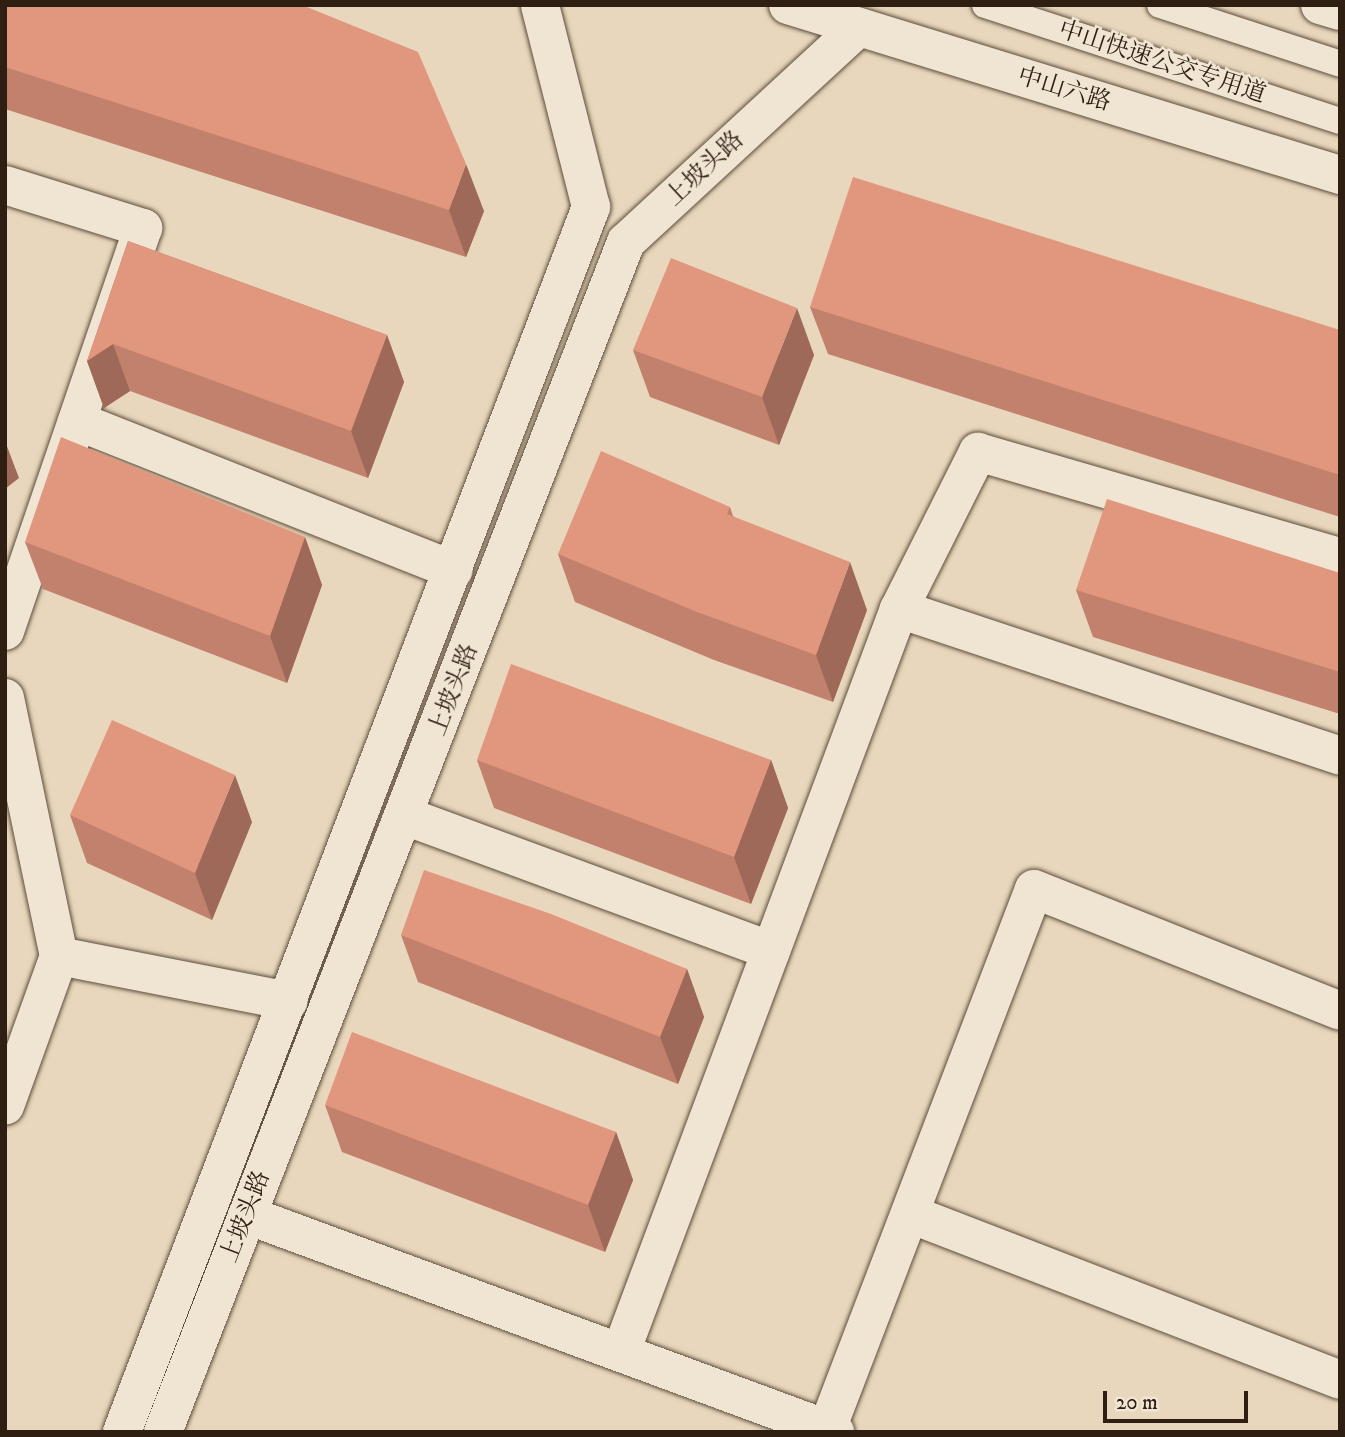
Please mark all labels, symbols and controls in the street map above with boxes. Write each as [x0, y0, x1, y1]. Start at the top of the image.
street label: 中山快速公交专用道 [1055, 16, 1269, 110]
street label: 中山六路 [1014, 62, 1114, 118]
street label: 上坡头路 [660, 126, 750, 212]
street label: 上坡头路 [423, 640, 485, 740]
street label: 上坡头路 [215, 1167, 277, 1267]
scale bar [1107, 1378, 1252, 1422]
text: 20 m [1116, 1390, 1158, 1416]

